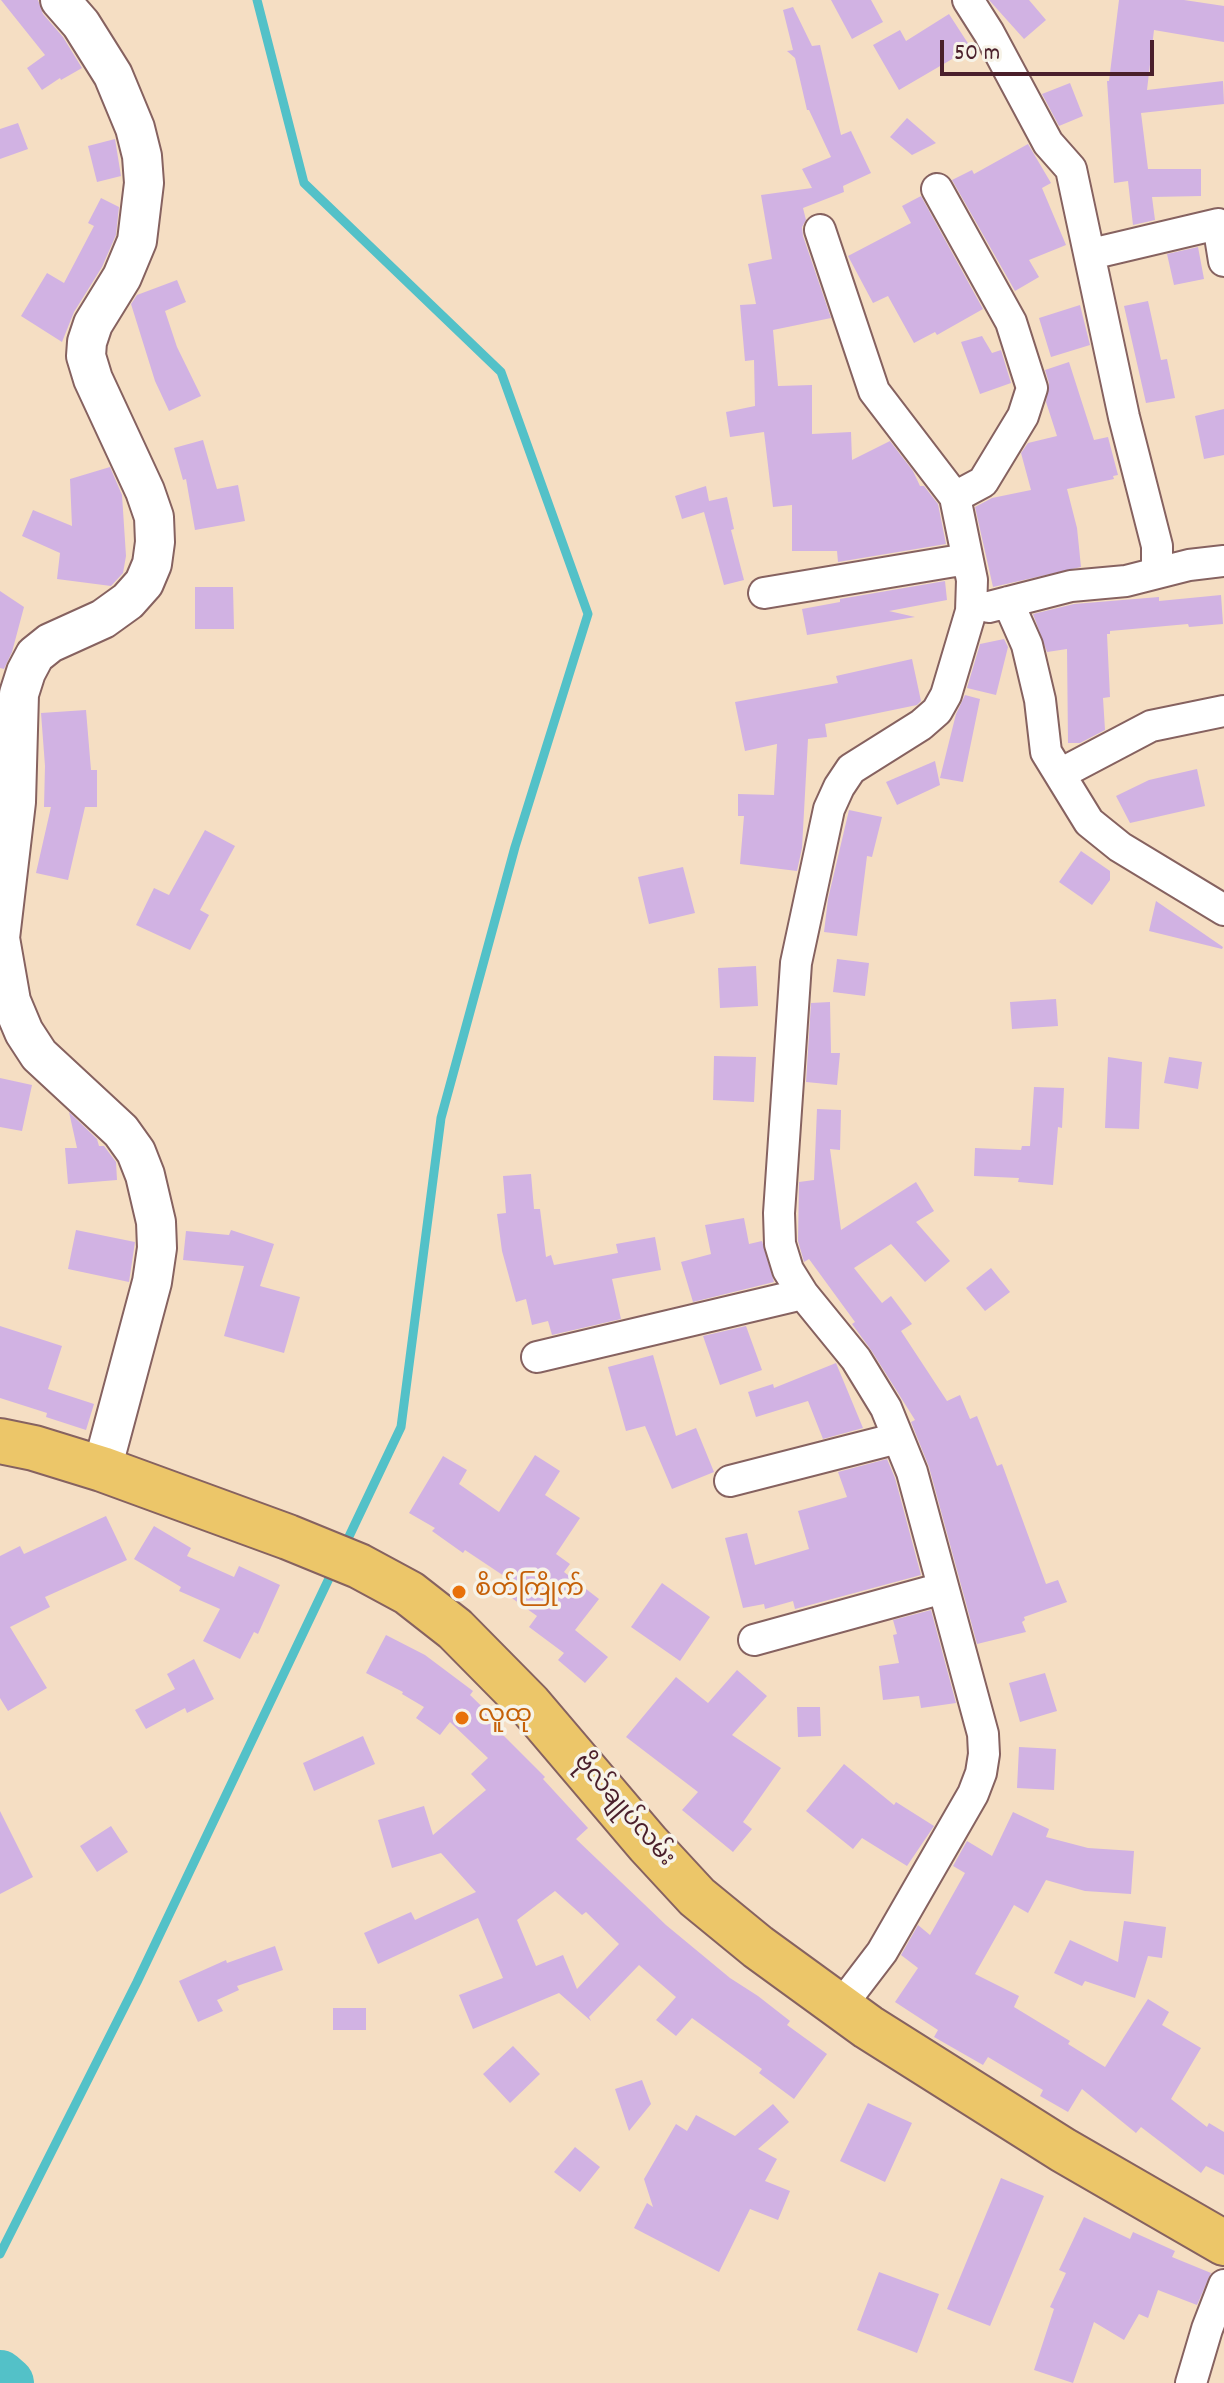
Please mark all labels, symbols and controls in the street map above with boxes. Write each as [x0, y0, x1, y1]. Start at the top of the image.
scale bar [944, 24, 1158, 74]
text: 50 m [954, 37, 1000, 71]
place label: စိတ်ကြိုက် [475, 1578, 584, 1606]
marker: စိတ်ကြိုက် [450, 1583, 468, 1601]
place label: လူထု [478, 1704, 532, 1732]
marker: လူထု [453, 1709, 471, 1727]
street label: ဗိုလ်‌ချုပ်‌လမ်း [565, 1750, 679, 1874]

